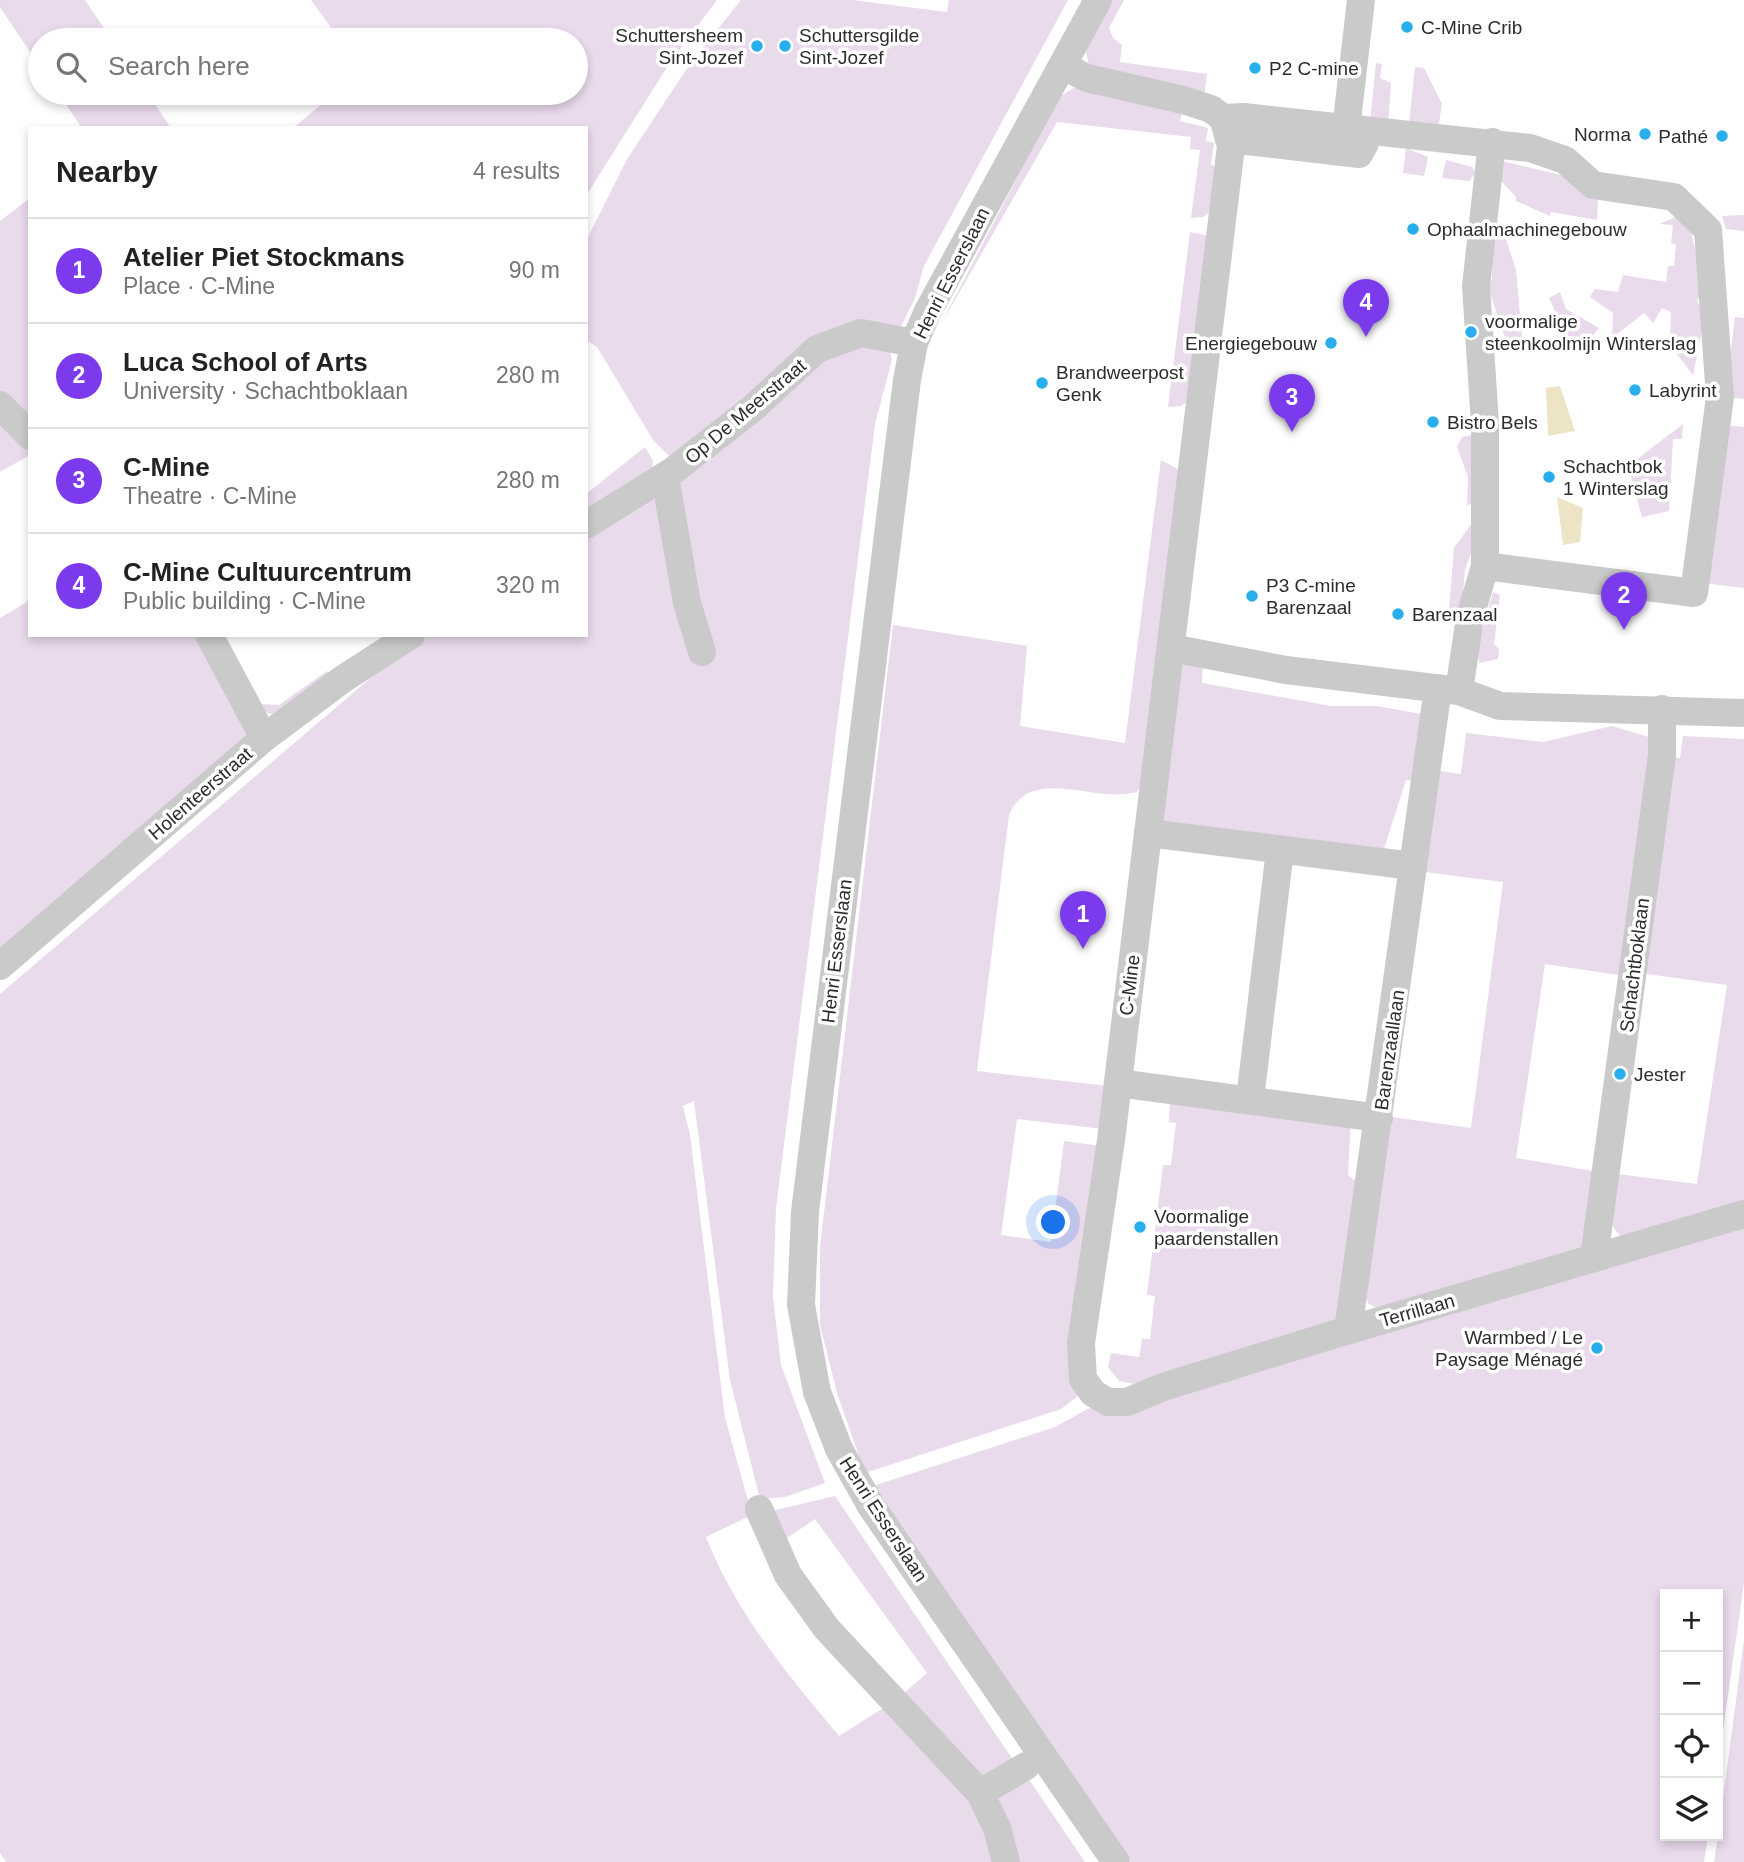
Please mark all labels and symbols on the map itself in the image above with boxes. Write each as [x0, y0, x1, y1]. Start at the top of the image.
place label: C-Mine Crib [1421, 17, 1522, 38]
marker: C-Mine Crib [1399, 19, 1415, 35]
place label: Schuttersheem Sint-Jozef [615, 25, 744, 68]
place label: Schuttersgilde Sint-Jozef [799, 25, 919, 68]
marker: Schuttersheem Sint-Jozef [749, 38, 765, 54]
marker: Schuttersgilde Sint-Jozef [777, 38, 793, 54]
place label: P2 C-mine [1269, 58, 1359, 79]
marker: P2 C-mine [1247, 60, 1263, 76]
place label: Norma [1574, 124, 1631, 145]
marker: Norma [1637, 126, 1653, 142]
place label: Pathé [1658, 126, 1708, 147]
marker: Pathé [1714, 128, 1730, 144]
street label: Henri Esserslaan [909, 204, 994, 342]
place label: Ophaalmachinegebouw [1427, 219, 1627, 240]
marker: Ophaalmachinegebouw [1405, 221, 1421, 237]
pin: 4 [1343, 279, 1389, 337]
place label: voormalige steenkoolmijn Winterslag [1485, 311, 1696, 354]
marker: voormalige steenkoolmijn Winterslag [1463, 324, 1479, 340]
place label: Energiegebouw [1185, 333, 1317, 354]
marker: Energiegebouw [1323, 335, 1339, 351]
street label: Op De Meerstraat [681, 354, 810, 468]
place label: Brandweerpost Genk [1056, 362, 1185, 405]
pin: 3 [1269, 374, 1315, 432]
marker: Brandweerpost Genk [1034, 375, 1050, 391]
place label: Labyrint [1649, 380, 1717, 401]
marker: Labyrint [1627, 382, 1643, 398]
place label: Bistro Bels [1447, 412, 1538, 433]
marker: Bistro Bels [1425, 414, 1441, 430]
place label: Schachtbok 1 Winterslag [1563, 456, 1669, 499]
marker: Schachtbok 1 Winterslag [1541, 469, 1557, 485]
pin: 2 [1601, 572, 1647, 630]
place label: P3 C-mine Barenzaal [1266, 575, 1356, 618]
marker: P3 C-mine Barenzaal [1244, 588, 1260, 604]
place label: Barenzaal [1412, 604, 1498, 625]
marker: Barenzaal [1390, 606, 1406, 622]
street label: Holenteerstraat [144, 742, 257, 844]
street label: Henri Esserslaan [817, 878, 856, 1024]
pin: 1 [1060, 891, 1106, 949]
street label: Schachtboklaan [1616, 897, 1653, 1033]
street label: C-Mine [1115, 953, 1144, 1017]
street label: Barenzaallaan [1371, 988, 1408, 1112]
place label: Jester [1634, 1064, 1686, 1085]
marker: Jester [1612, 1066, 1628, 1082]
your location [1036, 1205, 1070, 1239]
place label: Voormalige paardenstallen [1154, 1206, 1279, 1249]
marker: Voormalige paardenstallen [1132, 1219, 1148, 1235]
street label: Terrillaan [1377, 1290, 1457, 1331]
place label: Warmbed / Le Paysage Ménagé [1435, 1327, 1583, 1370]
marker: Warmbed / Le Paysage Ménagé [1589, 1340, 1605, 1356]
street label: Henri Esserslaan [835, 1453, 932, 1586]

